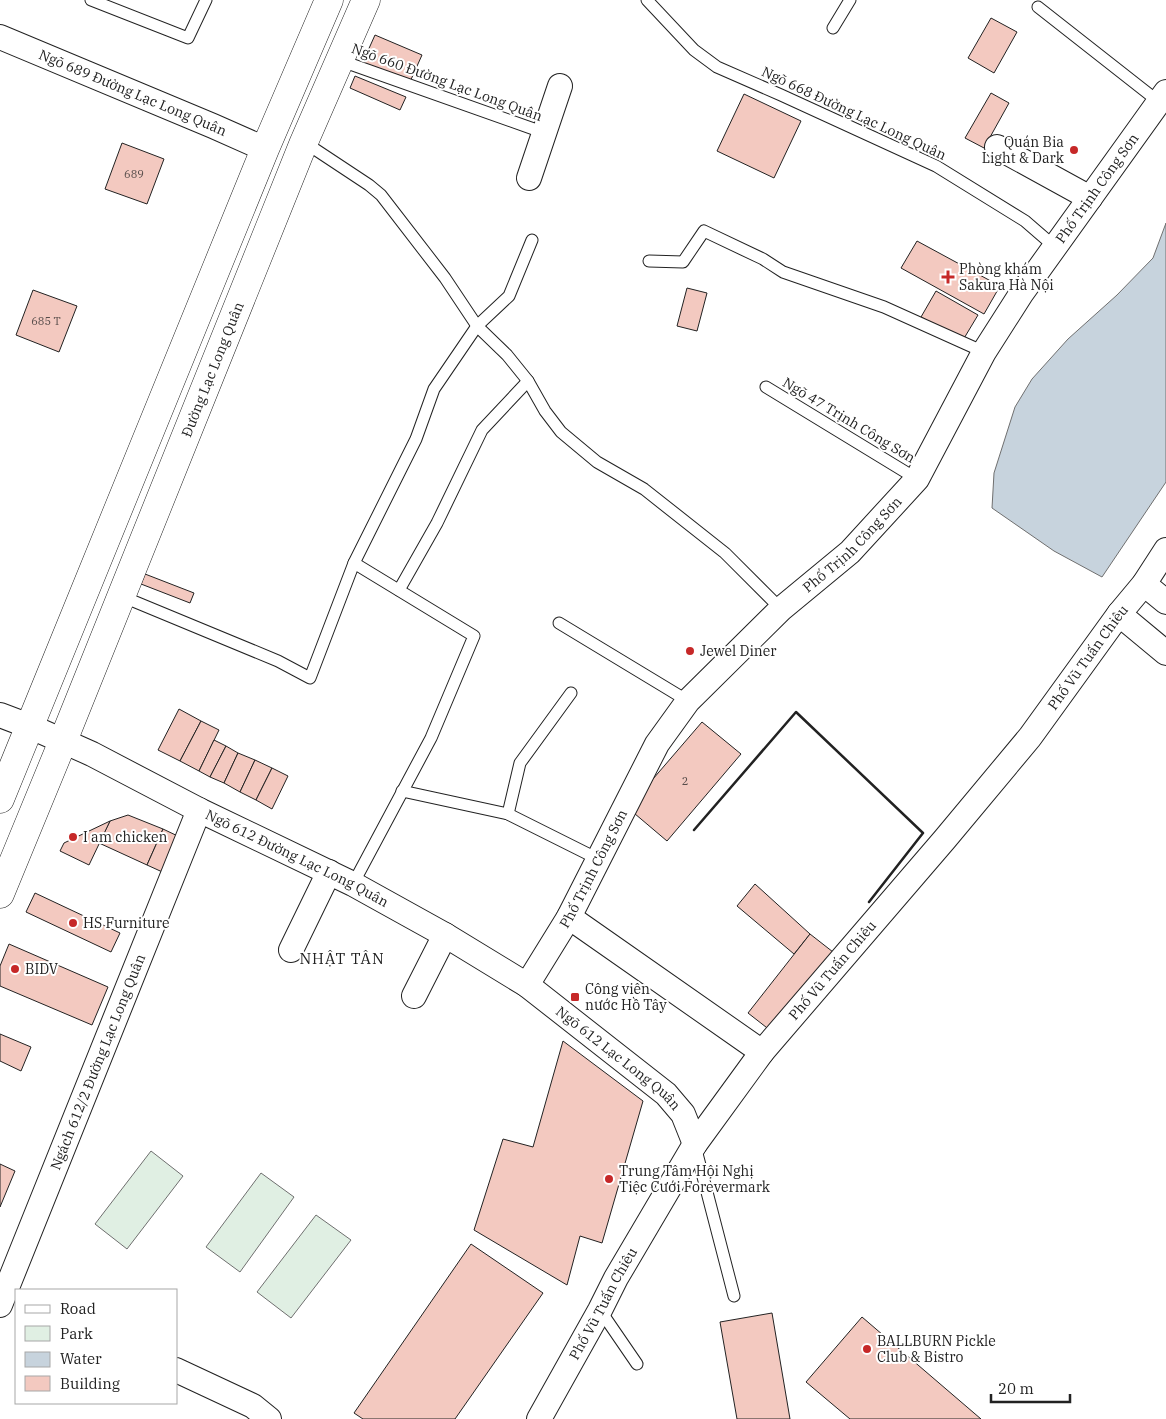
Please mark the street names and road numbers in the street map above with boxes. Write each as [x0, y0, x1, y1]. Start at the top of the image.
street label: Ngõ 660 Đường Lạc Long Quân [349, 39, 545, 125]
street label: Ngõ 689 Đường Lạc Long Quân [36, 45, 230, 140]
street label: Ngõ 668 Đường Lạc Long Quân [759, 62, 949, 164]
street label: Phố Trịnh Công Sơn [1051, 130, 1142, 247]
street label: Đường Lạc Long Quân [177, 299, 248, 440]
street label: Ngõ 47 Trịnh Công Sơn [779, 373, 919, 467]
street label: Phố Trịnh Công Sơn [799, 493, 905, 596]
street label: Phố Vũ Tuấn Chiêu [1044, 601, 1132, 713]
street label: Ngõ 612 Đường Lạc Long Quân [203, 805, 392, 911]
street label: Phố Trịnh Công Sơn [555, 806, 631, 931]
street label: Phố Vũ Tuấn Chiêu [785, 916, 880, 1024]
street label: Ngách 612/2 Đường Lạc Long Quân [46, 951, 149, 1173]
street label: Ngõ 612 Lạc Long Quân [552, 1002, 685, 1114]
street label: Phố Vũ Tuấn Chiêu [565, 1244, 641, 1363]

